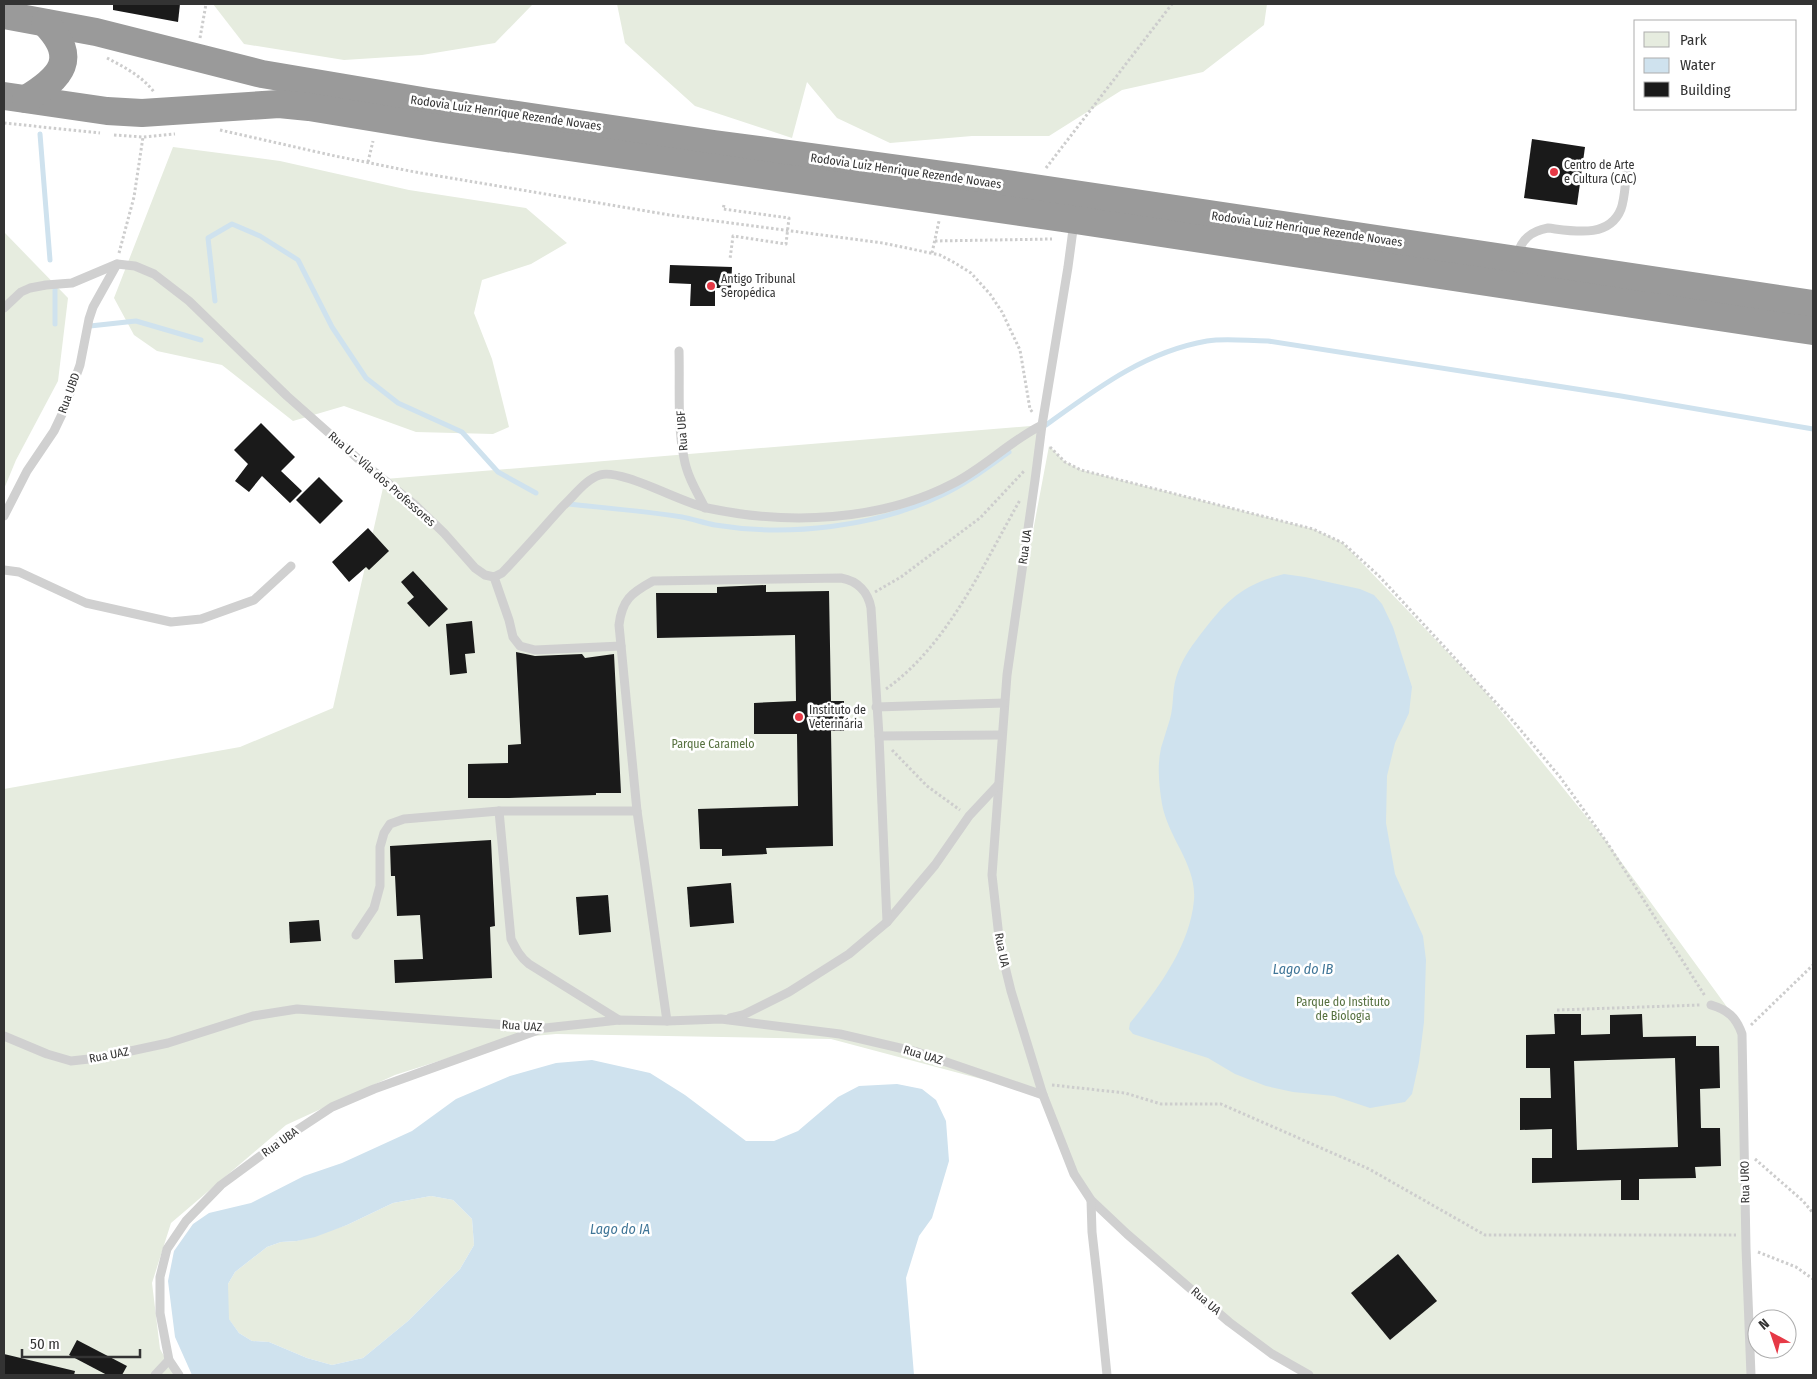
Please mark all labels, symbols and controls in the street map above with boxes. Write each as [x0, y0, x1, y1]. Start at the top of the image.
legend [1634, 20, 1797, 110]
text: Park [1680, 31, 1707, 49]
text: Water [1680, 56, 1716, 74]
text: Building [1680, 81, 1731, 99]
street label: Rodovia Luiz Henrique Rezende Novaes [410, 93, 602, 133]
street label: Rodovia Luiz Henrique Rezende Novaes [810, 151, 1002, 191]
place label: Centro de Arte e Cultura (CAC) [1564, 158, 1637, 186]
marker: Centro de Arte e Cultura (CAC) [1548, 166, 1560, 178]
street label: Rodovia Luiz Henrique Rezende Novaes [1211, 209, 1403, 249]
place label: Antigo Tribunal Seropédica [721, 272, 796, 300]
marker: Antigo Tribunal Seropédica [705, 280, 717, 292]
street label: Rua UBD [55, 371, 83, 415]
street label: Rua UBF [674, 410, 690, 452]
street label: Rua U - Vila dos Professores [326, 429, 438, 529]
street label: Rua UA [1016, 528, 1034, 565]
place label: Instituto de Veterinária [809, 703, 866, 731]
marker: Instituto de Veterinária [793, 711, 805, 723]
park label: Parque Caramelo [672, 737, 754, 751]
street label: Rua UA [992, 932, 1012, 969]
water label: Lago do IB [1273, 961, 1334, 978]
park label: Parque do Instituto de Biologia [1296, 995, 1390, 1023]
street label: Rua UAZ [501, 1018, 543, 1034]
street label: Rua UAZ [902, 1042, 945, 1068]
street label: Rua UAZ [88, 1044, 131, 1066]
street label: Rua UBA [259, 1124, 302, 1160]
street label: Rua URO [1738, 1161, 1752, 1203]
water label: Lago do IA [590, 1221, 650, 1238]
street label: Rua UA [1188, 1284, 1224, 1318]
north arrow [1747, 1309, 1797, 1359]
text: N [1755, 1315, 1773, 1334]
scale bar [22, 1326, 140, 1358]
text: 50 m [30, 1335, 60, 1353]

